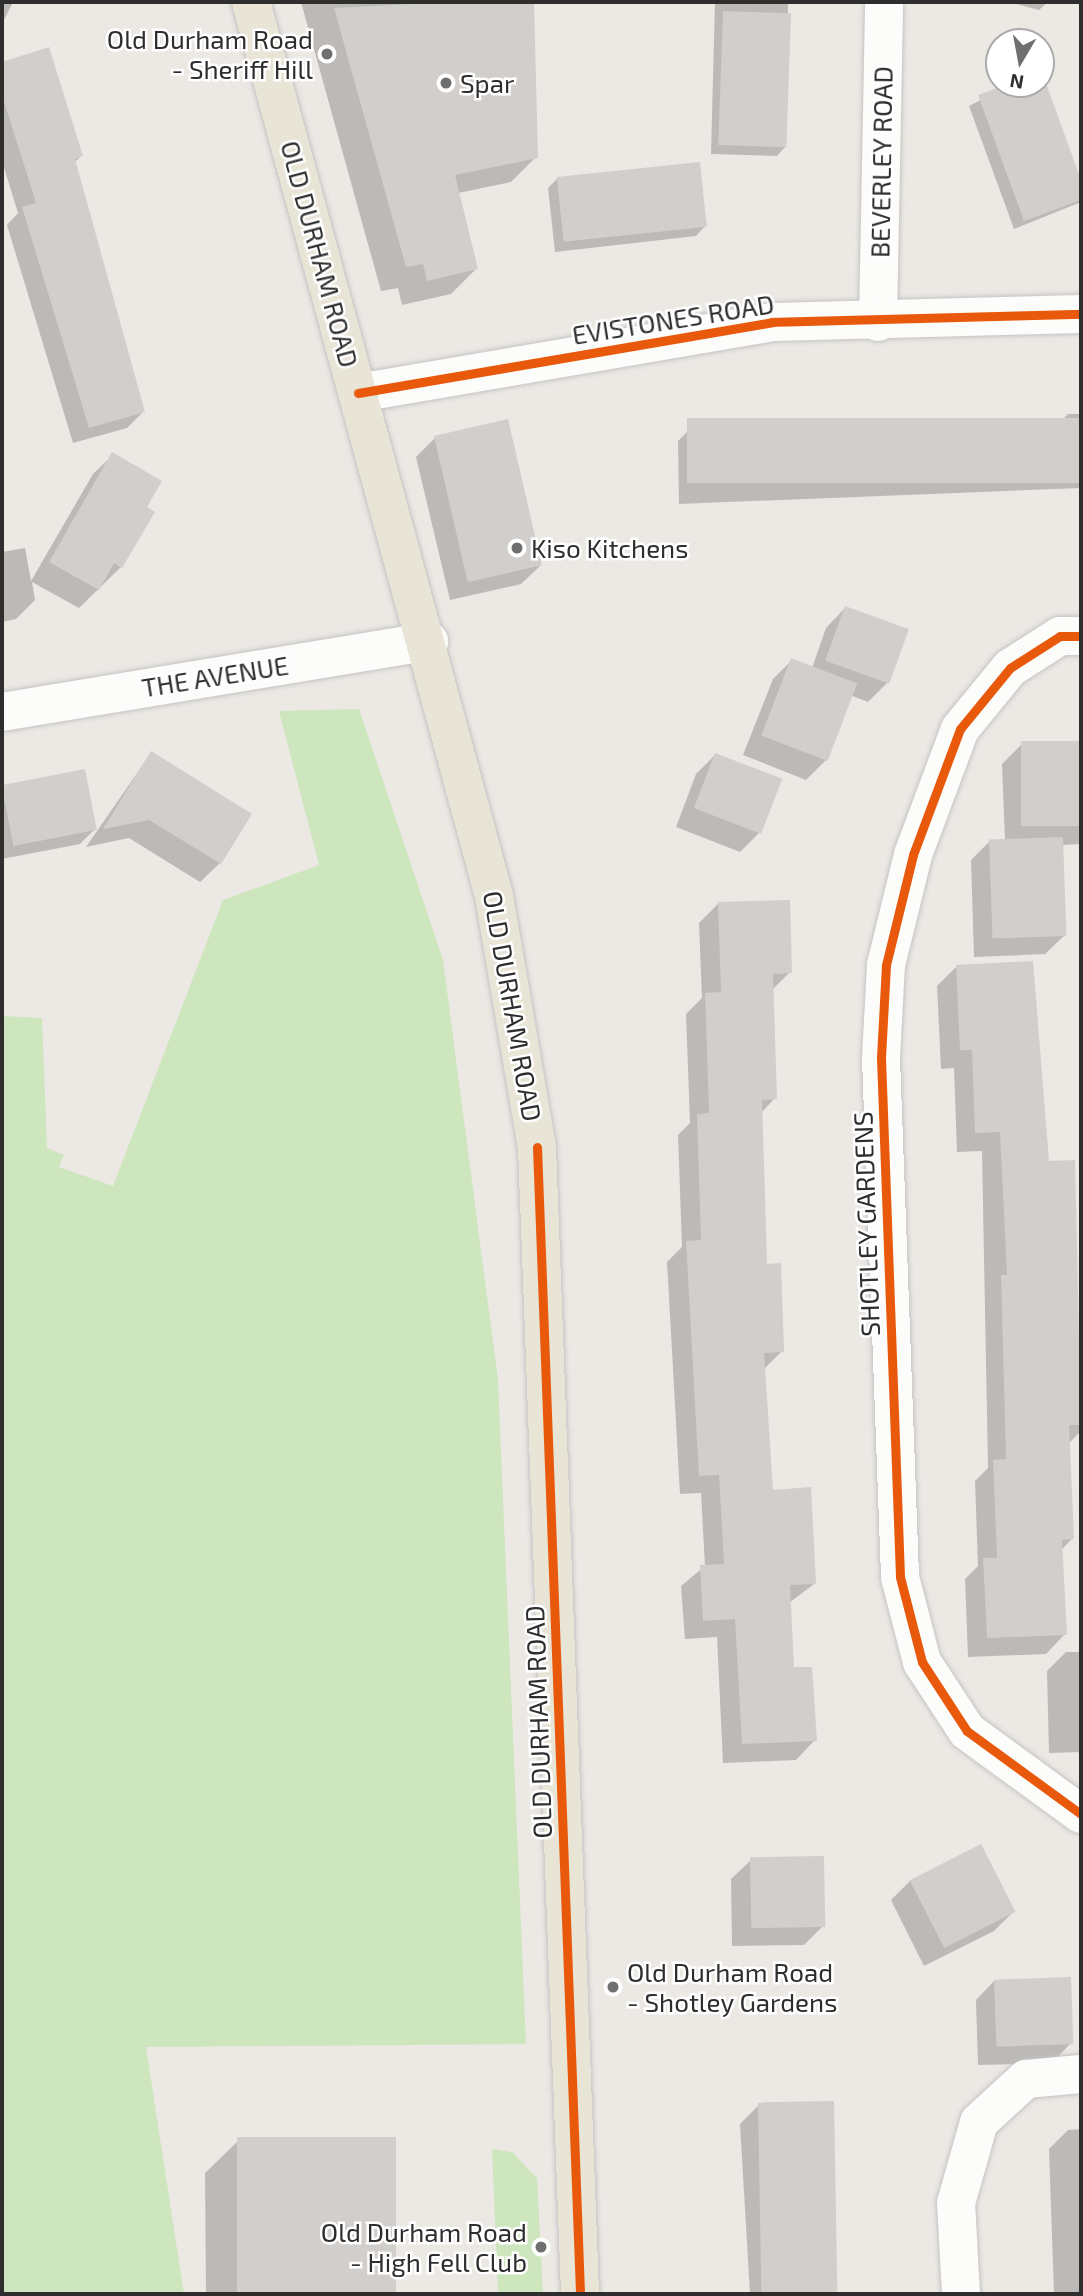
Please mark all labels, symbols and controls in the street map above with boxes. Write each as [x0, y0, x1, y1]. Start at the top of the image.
place label: Old Durham Road - Sheriff Hill [107, 23, 313, 84]
north arrow [985, 28, 1055, 98]
marker: Old Durham Road - Sheriff Hill [319, 46, 335, 62]
street label: BEVERLEY ROAD [864, 66, 898, 258]
place label: Spar [460, 67, 514, 99]
text: N [1008, 70, 1025, 95]
marker: Spar [438, 75, 454, 91]
street label: OLD DURHAM ROAD [275, 137, 365, 371]
street label: EVISTONES ROAD [570, 288, 776, 350]
place label: Kiso Kitchens [531, 532, 688, 564]
marker: Kiso Kitchens [509, 540, 525, 556]
street label: THE AVENUE [139, 649, 291, 703]
street label: OLD DURHAM ROAD [477, 888, 549, 1124]
street label: SHOTLEY GARDENS [846, 1111, 886, 1337]
street label: OLD DURHAM ROAD [518, 1605, 558, 1839]
place label: Old Durham Road - Shotley Gardens [627, 1956, 838, 2018]
marker: Old Durham Road - Shotley Gardens [605, 1979, 621, 1995]
place label: Old Durham Road - High Fell Club [321, 2216, 527, 2278]
marker: Old Durham Road - High Fell Club [533, 2239, 549, 2255]

